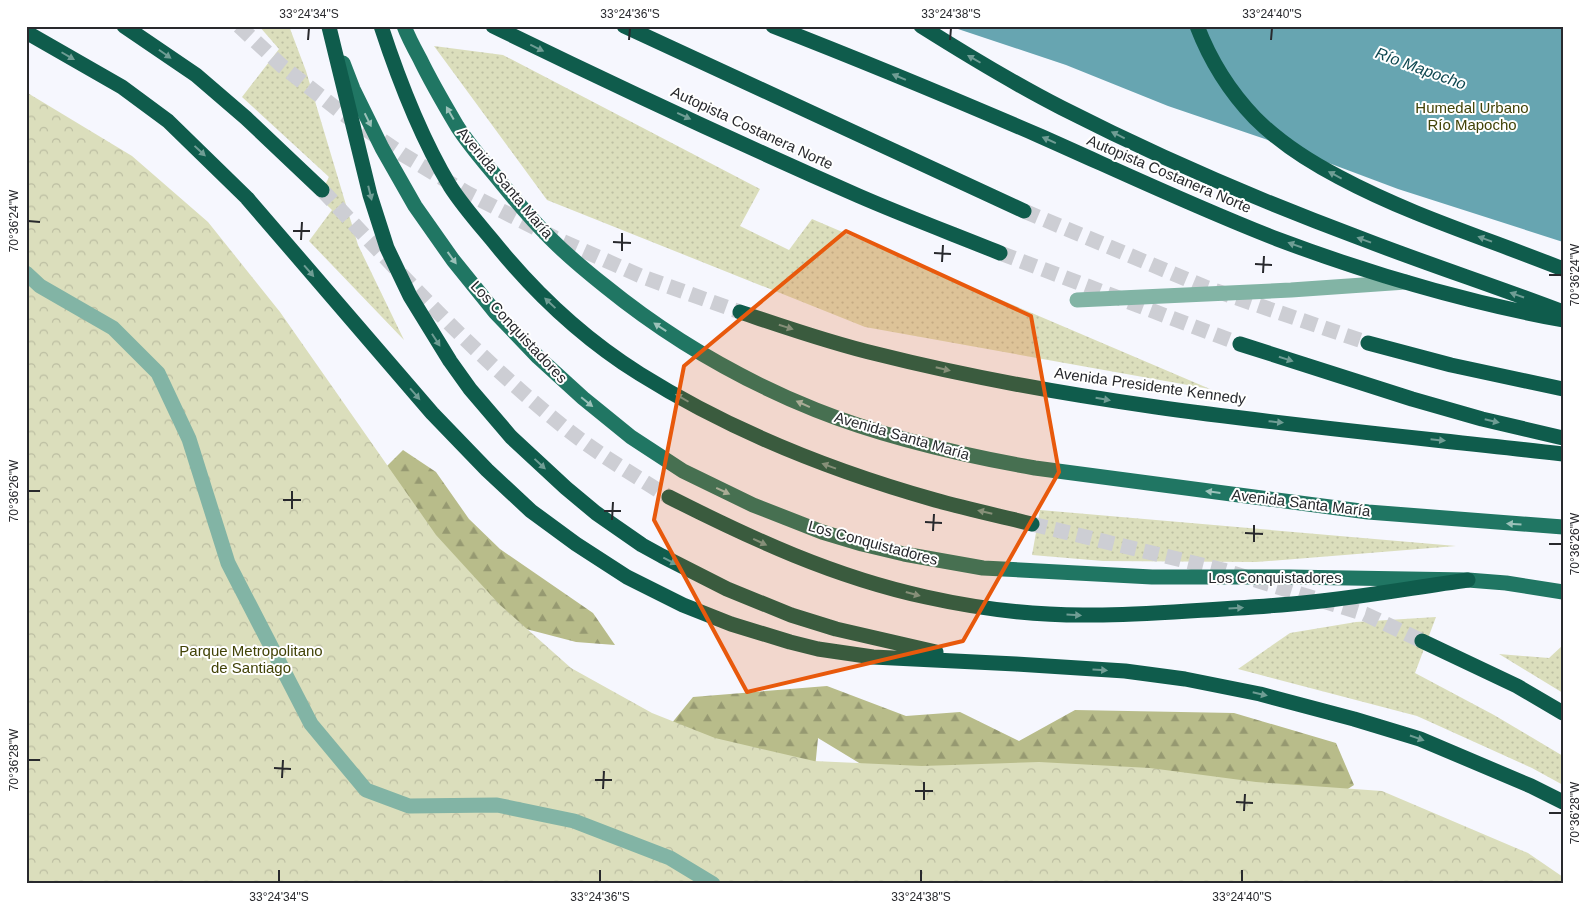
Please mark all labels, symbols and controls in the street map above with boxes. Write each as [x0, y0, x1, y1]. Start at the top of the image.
text: 33°24'34"S [279, 7, 339, 21]
text: 33°24'36"S [600, 7, 660, 21]
text: 33°24'38"S [921, 7, 981, 21]
text: 33°24'40"S [1242, 7, 1302, 21]
one-way arrow [530, 44, 544, 52]
water label: Río Mapocho [1373, 44, 1469, 93]
one-way arrow [158, 49, 171, 59]
one-way arrow [61, 52, 76, 60]
one-way arrow [968, 55, 981, 64]
one-way arrow [892, 72, 906, 80]
street label: Autopista Costanera Norte [669, 82, 836, 173]
park label: Humedal Urbano Río Mapocho [1415, 99, 1529, 133]
one-way arrow [445, 106, 454, 119]
one-way arrow [364, 113, 372, 127]
one-way arrow [677, 113, 691, 121]
street label: Avenida Santa María [454, 124, 557, 242]
street label: Autopista Costanera Norte [1085, 131, 1254, 216]
one-way arrow [1111, 131, 1125, 139]
one-way arrow [1042, 136, 1056, 144]
one-way arrow [193, 145, 205, 157]
one-way arrow [1328, 171, 1343, 179]
one-way arrow [366, 185, 374, 200]
text: 70°36'24"W [7, 189, 21, 252]
one-way arrow [1477, 235, 1492, 242]
one-way arrow [1356, 236, 1371, 244]
one-way arrow [1287, 241, 1302, 249]
text: 70°36'24"W [1568, 243, 1582, 306]
one-way arrow [447, 251, 458, 264]
one-way arrow [304, 264, 315, 277]
street label: Los Conquistadores [468, 277, 571, 386]
one-way arrow [1509, 291, 1524, 299]
one-way arrow [545, 297, 557, 309]
one-way arrow [653, 322, 667, 332]
one-way arrow [779, 324, 794, 331]
one-way arrow [431, 334, 441, 347]
one-way arrow [1279, 355, 1294, 363]
street label: Avenida Presidente Kennedy [1053, 364, 1247, 407]
one-way arrow [936, 365, 951, 373]
one-way arrow [410, 387, 421, 400]
one-way arrow [675, 394, 688, 403]
one-way arrow [1095, 395, 1111, 403]
one-way arrow [581, 396, 594, 407]
one-way arrow [796, 400, 810, 408]
street label: Avenida Santa María [833, 408, 972, 463]
one-way arrow [1269, 418, 1285, 426]
one-way arrow [1484, 418, 1499, 426]
one-way arrow [1430, 436, 1446, 444]
one-way arrow [534, 458, 546, 470]
text: 70°36'26"W [7, 459, 21, 522]
one-way arrow [822, 461, 837, 469]
street label: Avenida Santa María [1231, 486, 1372, 520]
one-way arrow [716, 487, 730, 495]
one-way arrow [1205, 488, 1221, 496]
one-way arrow [977, 508, 992, 516]
text: 70°36'26"W [1568, 512, 1582, 575]
street label: Los Conquistadores [806, 517, 940, 568]
one-way arrow [1506, 519, 1522, 527]
one-way arrow [753, 538, 767, 546]
one-way arrow [663, 557, 677, 565]
street label: Los Conquistadores [1208, 569, 1342, 586]
one-way arrow [906, 590, 921, 598]
one-way arrow [1229, 604, 1245, 612]
one-way arrow [1066, 611, 1082, 619]
park label: Parque Metropolitano de Santiago [179, 642, 323, 676]
one-way arrow [1092, 666, 1108, 674]
one-way arrow [1253, 690, 1268, 698]
text: 70°36'28"W [7, 728, 21, 791]
one-way arrow [1410, 734, 1425, 742]
text: 70°36'28"W [1568, 781, 1582, 844]
text: 33°24'34"S [249, 890, 309, 904]
text: 33°24'36"S [570, 890, 630, 904]
text: 33°24'38"S [891, 890, 951, 904]
text: 33°24'40"S [1212, 890, 1272, 904]

